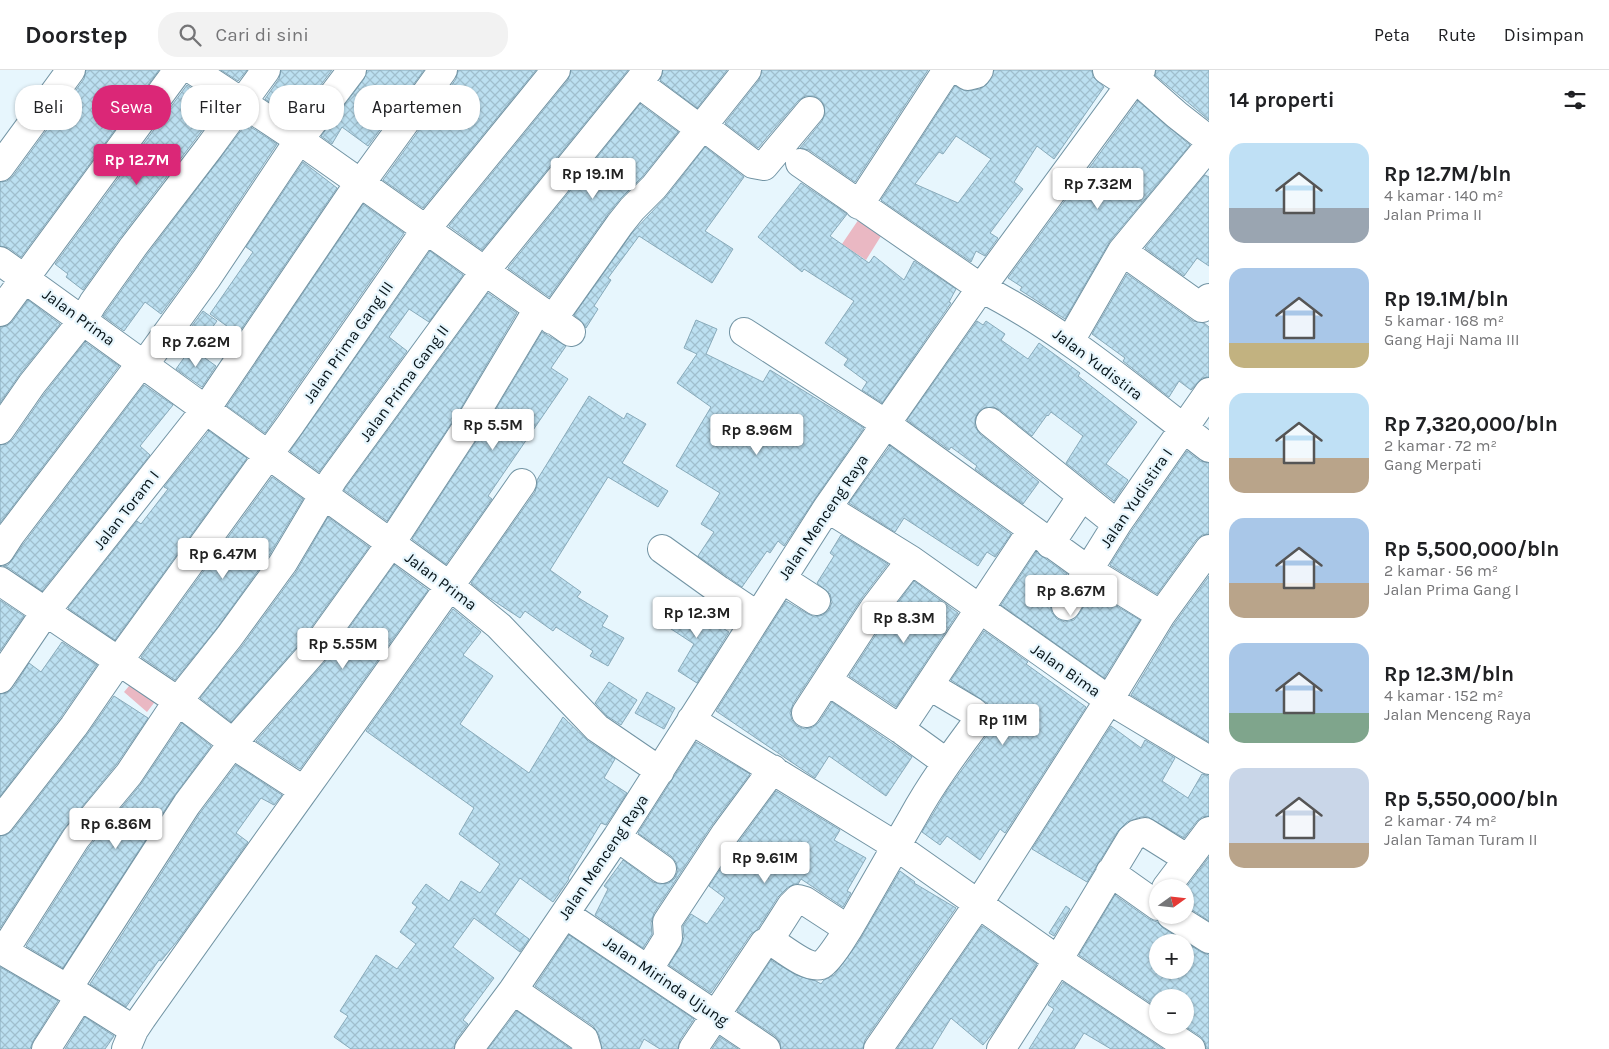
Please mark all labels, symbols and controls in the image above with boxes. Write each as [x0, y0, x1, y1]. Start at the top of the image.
search box [158, 12, 508, 57]
text: Doorstep [25, 21, 128, 49]
icon: search [176, 21, 204, 49]
text: Cari di sini [216, 24, 309, 46]
text: Peta [1374, 24, 1410, 46]
text: Rute [1438, 24, 1476, 46]
text: Disimpan [1504, 24, 1584, 46]
chip: Beli [15, 85, 82, 130]
chip: Sewa [92, 85, 171, 130]
chip: Filter [181, 85, 259, 130]
chip: Baru [269, 85, 344, 130]
chip: Apartemen [354, 85, 480, 130]
icon: filters [1561, 86, 1589, 114]
text: 14 properti [1229, 88, 1335, 112]
pin: Rp 12.7M [85, 144, 189, 186]
text: Rp 12.7M [105, 150, 169, 169]
pin: Rp 19.1M [541, 158, 645, 200]
text: Rp 12.7M/bln [1384, 162, 1511, 186]
icon: home [1269, 163, 1329, 223]
text: Rp 19.1M [562, 164, 624, 183]
pin: Rp 7.32M [1046, 168, 1150, 210]
text: Rp 7.32M [1063, 174, 1133, 193]
text: 4 kamar · 140 m² [1384, 186, 1503, 205]
text: Jalan Prima II [1384, 205, 1482, 224]
street label: Jalan Prima Gang III [299, 278, 397, 406]
street label: Jalan Prima [39, 284, 119, 350]
text: Rp 19.1M/bln [1384, 287, 1509, 311]
icon: home [1269, 288, 1329, 348]
text: 5 kamar · 168 m² [1384, 311, 1504, 330]
street label: Jalan Prima Gang II [355, 321, 453, 445]
street label: Jalan Yudistira [1049, 324, 1147, 404]
pin: Rp 7.62M [144, 326, 248, 368]
text: Gang Haji Nama III [1384, 330, 1519, 349]
text: Rp 7.62M [162, 332, 230, 351]
pin: Rp 5.5M [447, 408, 539, 451]
text: Rp 7,320,000/bln [1384, 412, 1558, 436]
icon: home [1269, 413, 1329, 473]
pin: Rp 8.96M [705, 414, 809, 456]
text: Rp 5.5M [463, 415, 523, 434]
text: Rp 8.96M [721, 420, 793, 439]
text: 2 kamar · 72 m² [1384, 436, 1497, 455]
street label: Jalan Yudistira I [1096, 445, 1176, 551]
street label: Jalan Menceng Raya [774, 451, 872, 583]
text: Gang Merpati [1384, 455, 1482, 474]
street label: Jalan Toram I [89, 467, 163, 553]
text: Rp 5,500,000/bln [1384, 537, 1559, 561]
pin: Rp 6.47M [171, 538, 275, 580]
icon: home [1269, 538, 1329, 598]
text: Rp 6.47M [189, 544, 257, 563]
street label: Jalan Prima [401, 548, 481, 614]
text: 2 kamar · 56 m² [1384, 561, 1498, 580]
pin: Rp 8.67M [1019, 574, 1123, 617]
text: Jalan Prima Gang I [1384, 580, 1519, 599]
text: Rp 8.67M [1036, 581, 1106, 600]
pin: Rp 12.3M [645, 596, 749, 639]
pin: Rp 8.3M [858, 602, 950, 644]
text: Rp 12.3M [664, 603, 730, 622]
text: Rp 8.3M [873, 608, 935, 627]
pin: Rp 5.55M [291, 628, 395, 670]
text: Rp 5.55M [308, 634, 378, 653]
street label: Jalan Bima [1028, 639, 1104, 701]
text: Rp 12.3M/bln [1384, 662, 1514, 686]
icon: home [1269, 663, 1329, 723]
text: 4 kamar · 152 m² [1384, 686, 1503, 705]
pin: Rp 11M [962, 704, 1044, 746]
text: Jalan Menceng Raya [1384, 705, 1531, 724]
text: Rp 11M [978, 710, 1028, 729]
text: Rp 5,550,000/bln [1384, 787, 1558, 811]
icon: home [1269, 788, 1329, 848]
street label: Jalan Menceng Raya [554, 791, 652, 923]
pin: Rp 6.86M [64, 808, 168, 850]
text: 2 kamar · 74 m² [1384, 811, 1497, 830]
text: Rp 6.86M [80, 814, 152, 833]
text: Jalan Taman Turam II [1384, 830, 1538, 849]
pin: Rp 9.61M [713, 842, 817, 884]
text: Rp 9.61M [732, 848, 798, 867]
north arrow [1149, 879, 1194, 924]
map controls [1149, 879, 1194, 1034]
street label: Jalan Mirinda Ujung [600, 932, 732, 1030]
button: + [1149, 934, 1194, 979]
button: − [1149, 989, 1194, 1034]

